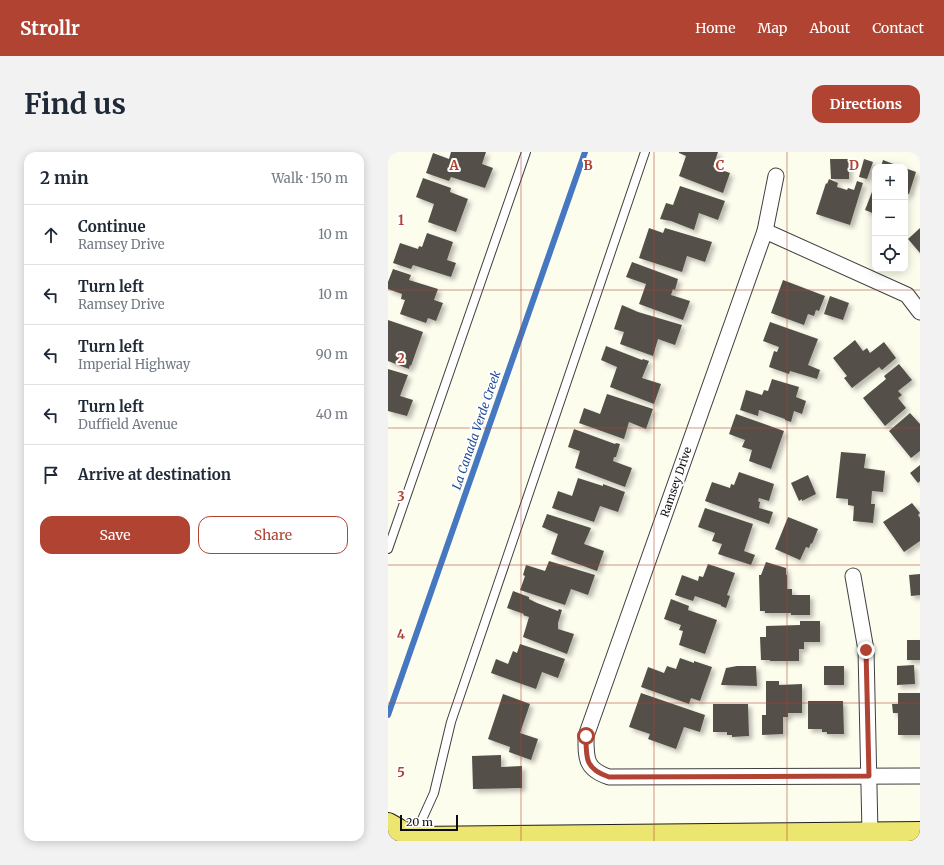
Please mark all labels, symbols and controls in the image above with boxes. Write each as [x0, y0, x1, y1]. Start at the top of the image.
text: Strollr [20, 16, 80, 40]
text: Home [695, 19, 736, 37]
text: Map [758, 19, 787, 37]
text: About [809, 19, 850, 37]
text: Contact [872, 19, 924, 37]
button: Directions [812, 85, 920, 123]
text: Find us [24, 86, 126, 122]
text: A [448, 157, 459, 174]
text: B [583, 157, 593, 174]
text: C [716, 157, 725, 174]
text: D [849, 157, 859, 174]
map controls [872, 164, 908, 272]
button: + [872, 164, 908, 200]
text: 2 min [40, 167, 88, 189]
text: Walk · 150 m [271, 170, 348, 187]
button: − [872, 200, 908, 236]
text: 1 [398, 212, 404, 229]
text: Continue [78, 217, 146, 236]
icon: ahead [40, 224, 62, 246]
text: 10 m [318, 226, 348, 243]
text: Ramsey Drive [78, 236, 165, 253]
button: locate [872, 236, 908, 272]
text: Turn left [78, 277, 144, 296]
icon: left [40, 284, 62, 306]
text: 10 m [318, 286, 348, 303]
text: Ramsey Drive [78, 296, 165, 313]
text: Turn left [78, 337, 144, 356]
icon: left [40, 344, 62, 366]
text: 90 m [316, 346, 348, 363]
text: 2 [397, 350, 405, 367]
text: Imperial Highway [78, 356, 190, 373]
water label: La Canada Verde Creek [449, 368, 504, 491]
text: Turn left [78, 397, 144, 416]
icon: left [40, 404, 62, 426]
text: 40 m [316, 406, 348, 423]
text: Duffield Avenue [78, 416, 178, 433]
street label: Ramsey Drive [657, 445, 695, 519]
icon: arrive [40, 464, 62, 486]
text: Arrive at destination [78, 465, 231, 484]
text: 3 [397, 488, 405, 505]
button: Save [40, 516, 190, 554]
button: Share [198, 516, 348, 554]
text: 4 [397, 626, 406, 643]
route end [857, 641, 875, 659]
route start [577, 727, 595, 745]
text: 5 [397, 764, 405, 781]
scale bar [400, 813, 458, 832]
text: 20 m [406, 815, 433, 829]

